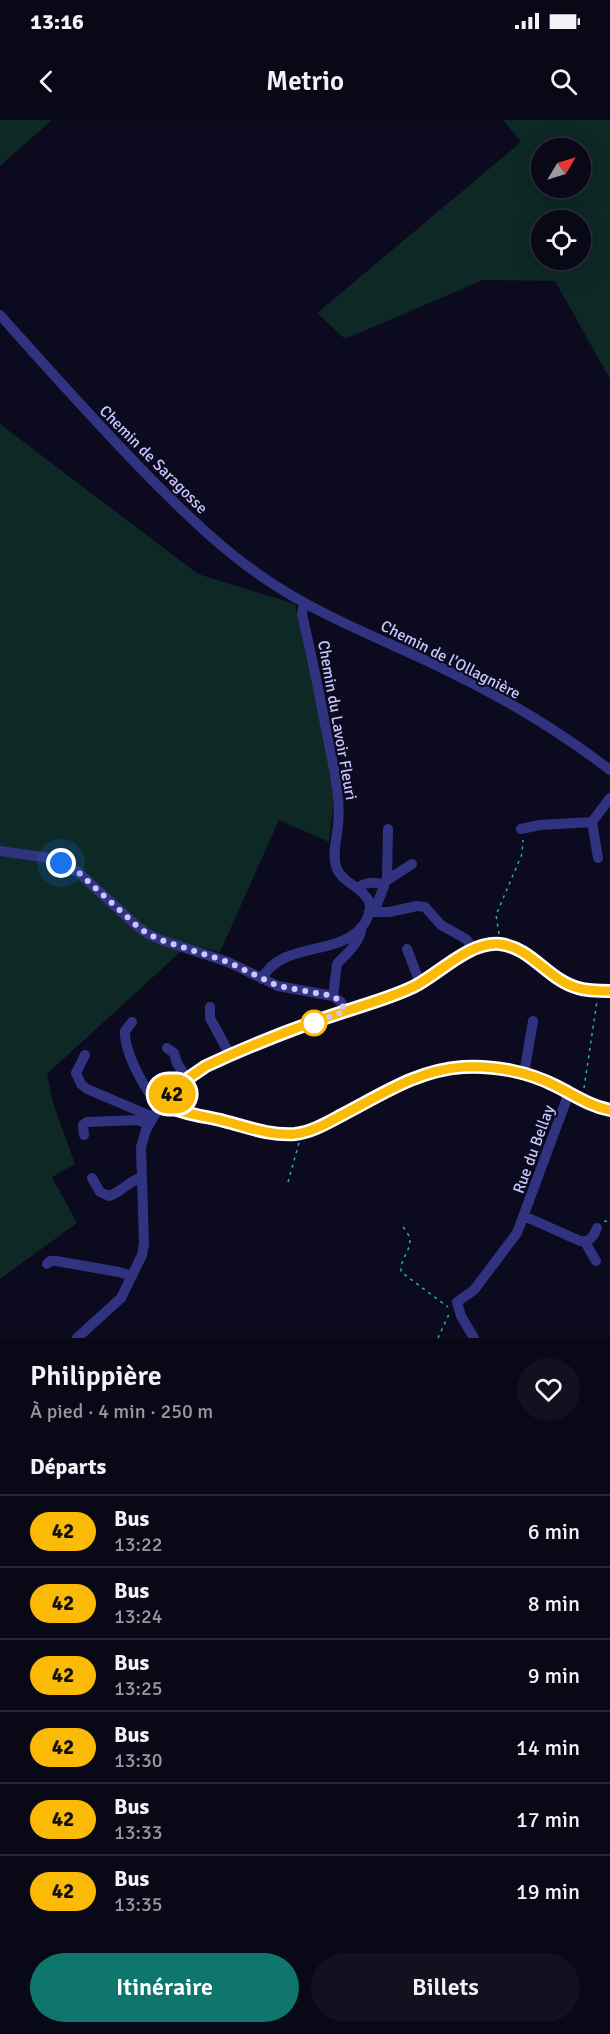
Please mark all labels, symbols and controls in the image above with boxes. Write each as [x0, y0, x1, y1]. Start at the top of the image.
text: 13:16 [30, 8, 84, 35]
icon: back [30, 65, 63, 98]
text: Metrio [266, 65, 344, 98]
icon: search [547, 65, 580, 98]
north arrow [531, 138, 591, 198]
map controls [531, 138, 591, 270]
button: locate [531, 210, 591, 270]
street label: Chemin de Saragosse [95, 401, 212, 518]
street label: Chemin de l'Ollagnière [377, 616, 524, 704]
street label: Chemin du Lavoir Fleuri [313, 639, 361, 802]
your location [46, 848, 76, 878]
unlabelled marker [301, 1010, 327, 1036]
line badge: 42 [145, 1074, 199, 1114]
text: 42 [161, 1081, 183, 1107]
street label: Rue du Bellay [509, 1102, 559, 1196]
button: heart [517, 1358, 580, 1421]
text: Philippière [30, 1359, 162, 1393]
text: À pied · 4 min · 250 m [30, 1399, 213, 1424]
text: Départs [30, 1453, 106, 1480]
text: Bus [114, 1505, 149, 1532]
text: 42 [52, 1518, 74, 1544]
text: 6 min [528, 1518, 580, 1545]
text: 13:22 [114, 1532, 163, 1557]
text: Bus [114, 1577, 149, 1604]
text: 42 [52, 1590, 74, 1616]
text: 8 min [528, 1590, 580, 1617]
text: 13:24 [114, 1604, 163, 1629]
text: Bus [114, 1649, 149, 1676]
text: 42 [52, 1662, 74, 1688]
text: 9 min [528, 1662, 580, 1689]
text: 13:25 [114, 1676, 163, 1701]
text: Bus [114, 1721, 149, 1748]
text: 42 [52, 1734, 74, 1760]
text: 14 min [516, 1734, 580, 1761]
text: 13:30 [114, 1748, 163, 1773]
text: Bus [114, 1793, 149, 1820]
text: 42 [52, 1806, 74, 1832]
text: 17 min [516, 1806, 580, 1833]
text: 13:33 [114, 1820, 163, 1845]
text: Bus [114, 1865, 149, 1892]
text: 42 [52, 1878, 74, 1904]
text: 19 min [516, 1878, 580, 1905]
text: 13:35 [114, 1892, 163, 1917]
button: Itinéraire [30, 1953, 299, 2022]
button: Billets [311, 1953, 580, 2022]

